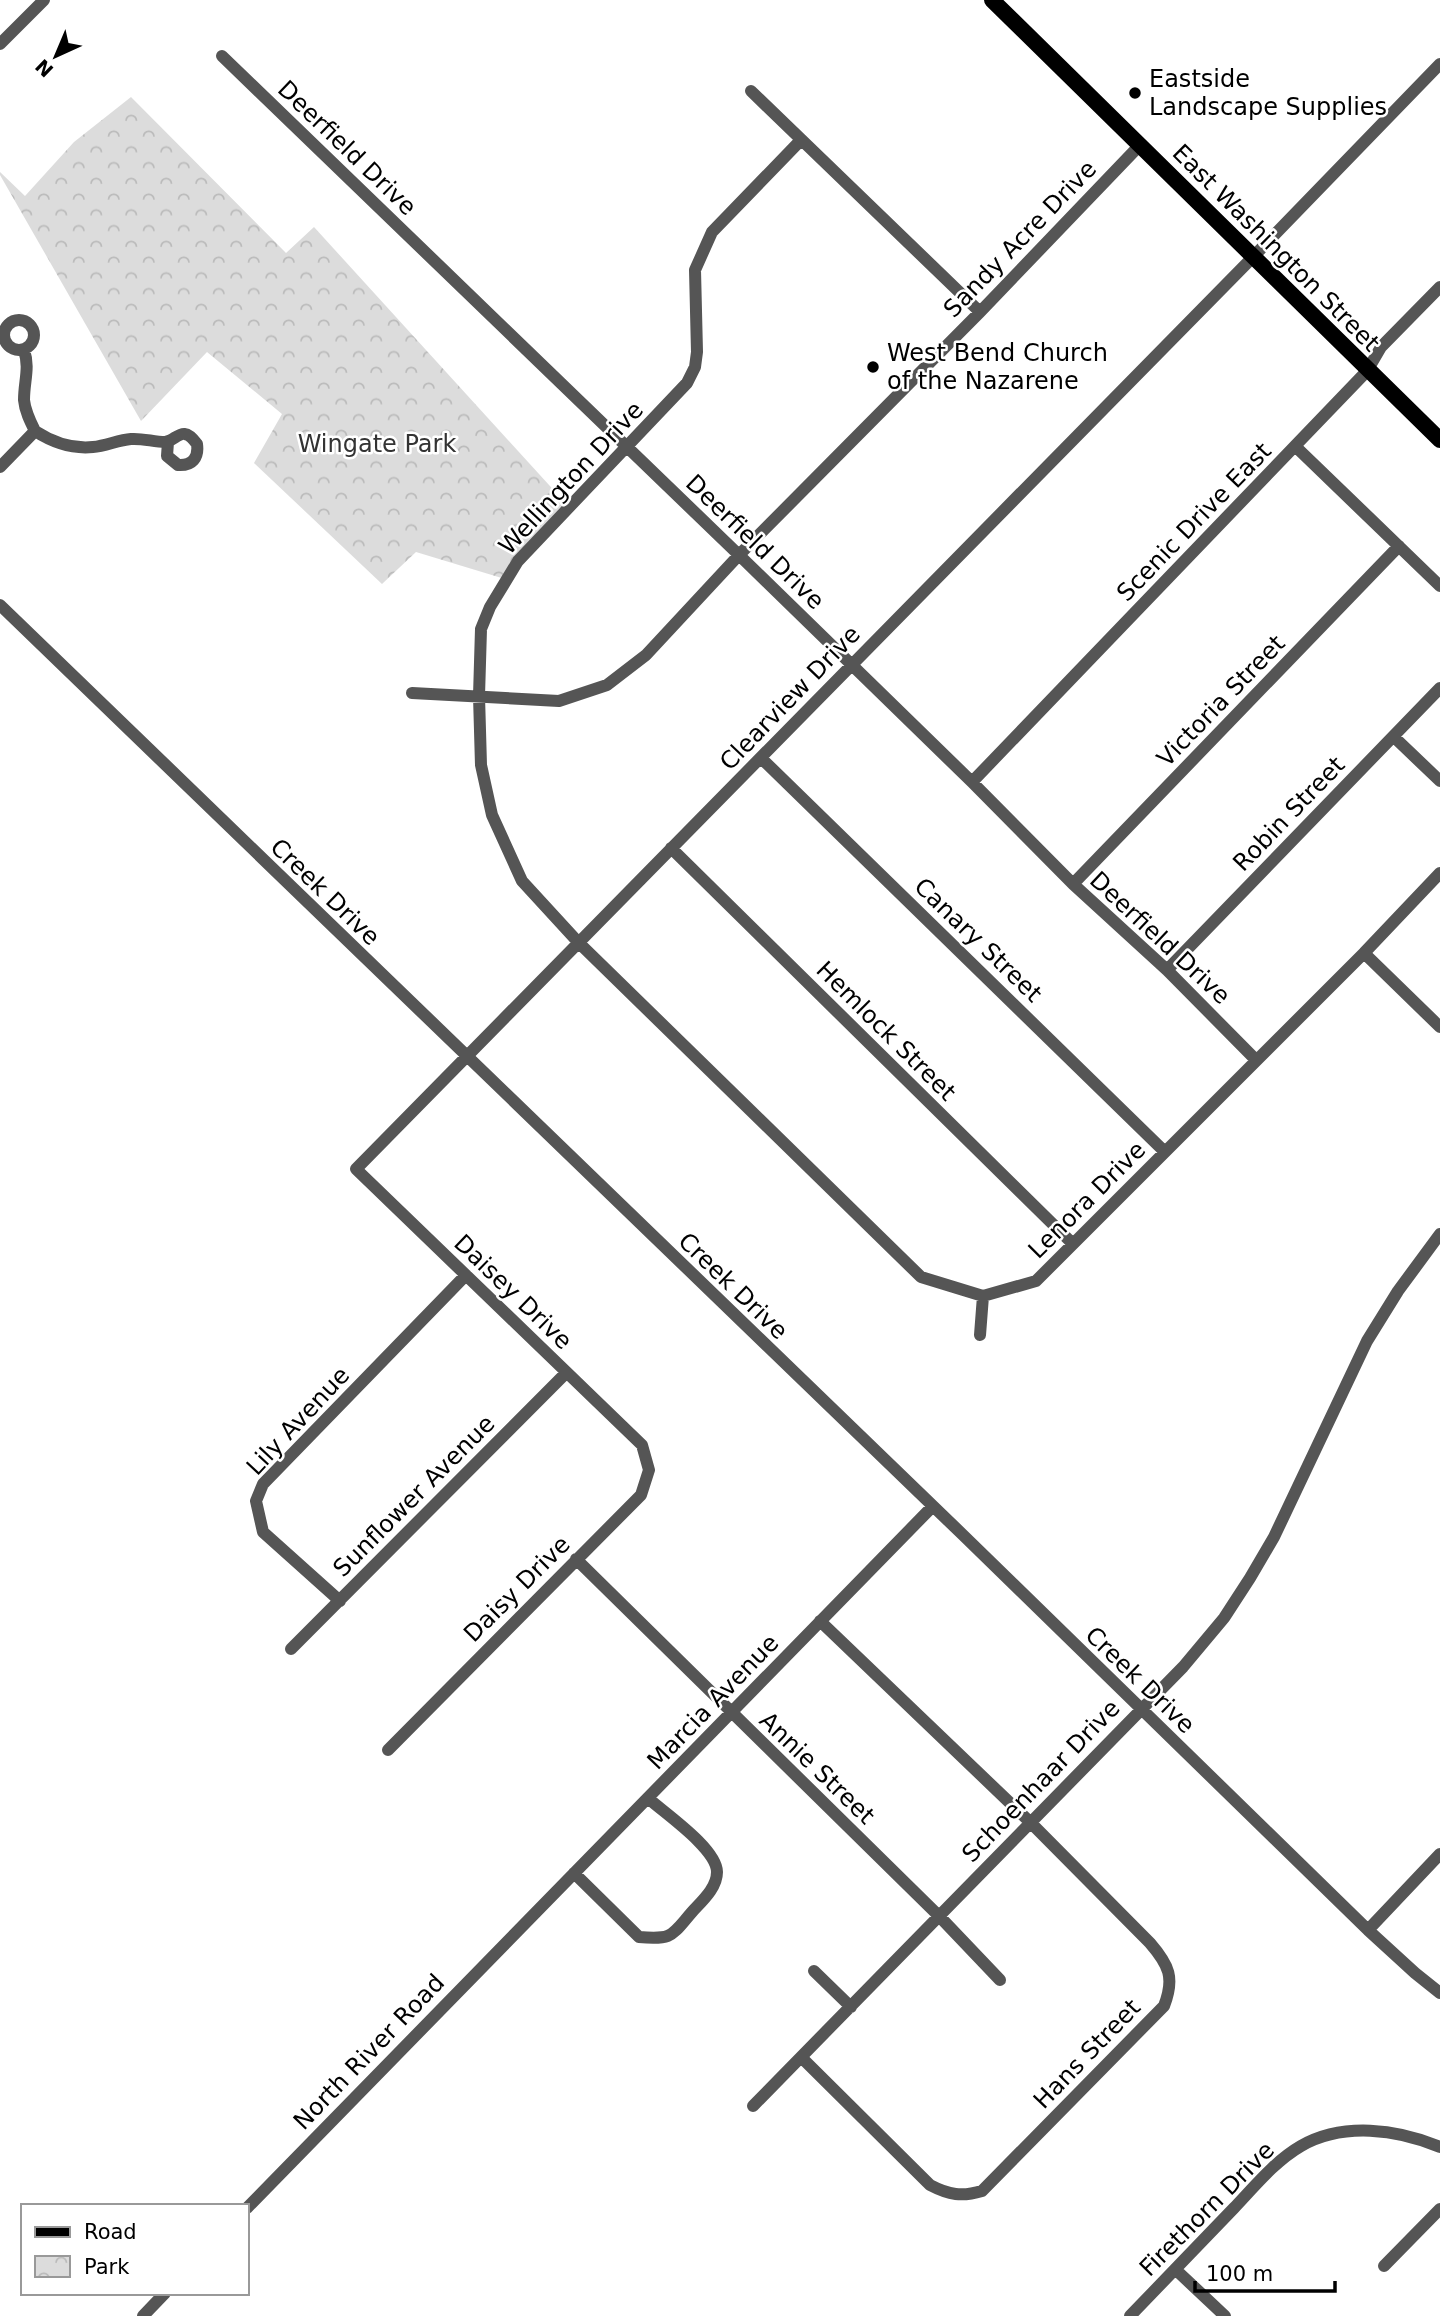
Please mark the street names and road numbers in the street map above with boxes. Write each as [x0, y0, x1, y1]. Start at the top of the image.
street label: Deerfield Drive [272, 75, 422, 221]
street label: East Washington Street [1167, 139, 1385, 357]
street label: Sandy Acre Drive [938, 155, 1102, 323]
street label: Wellington Drive [493, 396, 649, 560]
street label: Scenic Drive East [1111, 437, 1277, 607]
street label: Deerfield Drive [680, 469, 830, 615]
street label: Clearview Drive [714, 620, 866, 776]
street label: Victoria Street [1151, 630, 1291, 772]
street label: Robin Street [1228, 751, 1350, 877]
street label: Creek Drive [265, 833, 385, 951]
street label: Deerfield Drive [1084, 866, 1236, 1010]
street label: Canary Street [909, 872, 1047, 1008]
street label: Hemlock Street [811, 956, 961, 1106]
street label: Lenora Drive [1023, 1136, 1151, 1264]
street label: Creek Drive [673, 1227, 793, 1345]
street label: Daisey Drive [448, 1229, 578, 1355]
street label: Lily Avenue [241, 1361, 355, 1481]
street label: Sunflower Avenue [328, 1410, 500, 1582]
street label: Daisy Drive [458, 1530, 576, 1648]
street label: Creek Drive [1080, 1621, 1200, 1739]
street label: Marcia Avenue [642, 1629, 784, 1775]
street label: Schoenhaar Drive [956, 1694, 1126, 1868]
street label: Annie Street [754, 1706, 880, 1830]
street label: North River Road [288, 1969, 450, 2135]
street label: Hans Street [1028, 1994, 1146, 2114]
street label: Firethorn Drive [1134, 2136, 1280, 2282]

